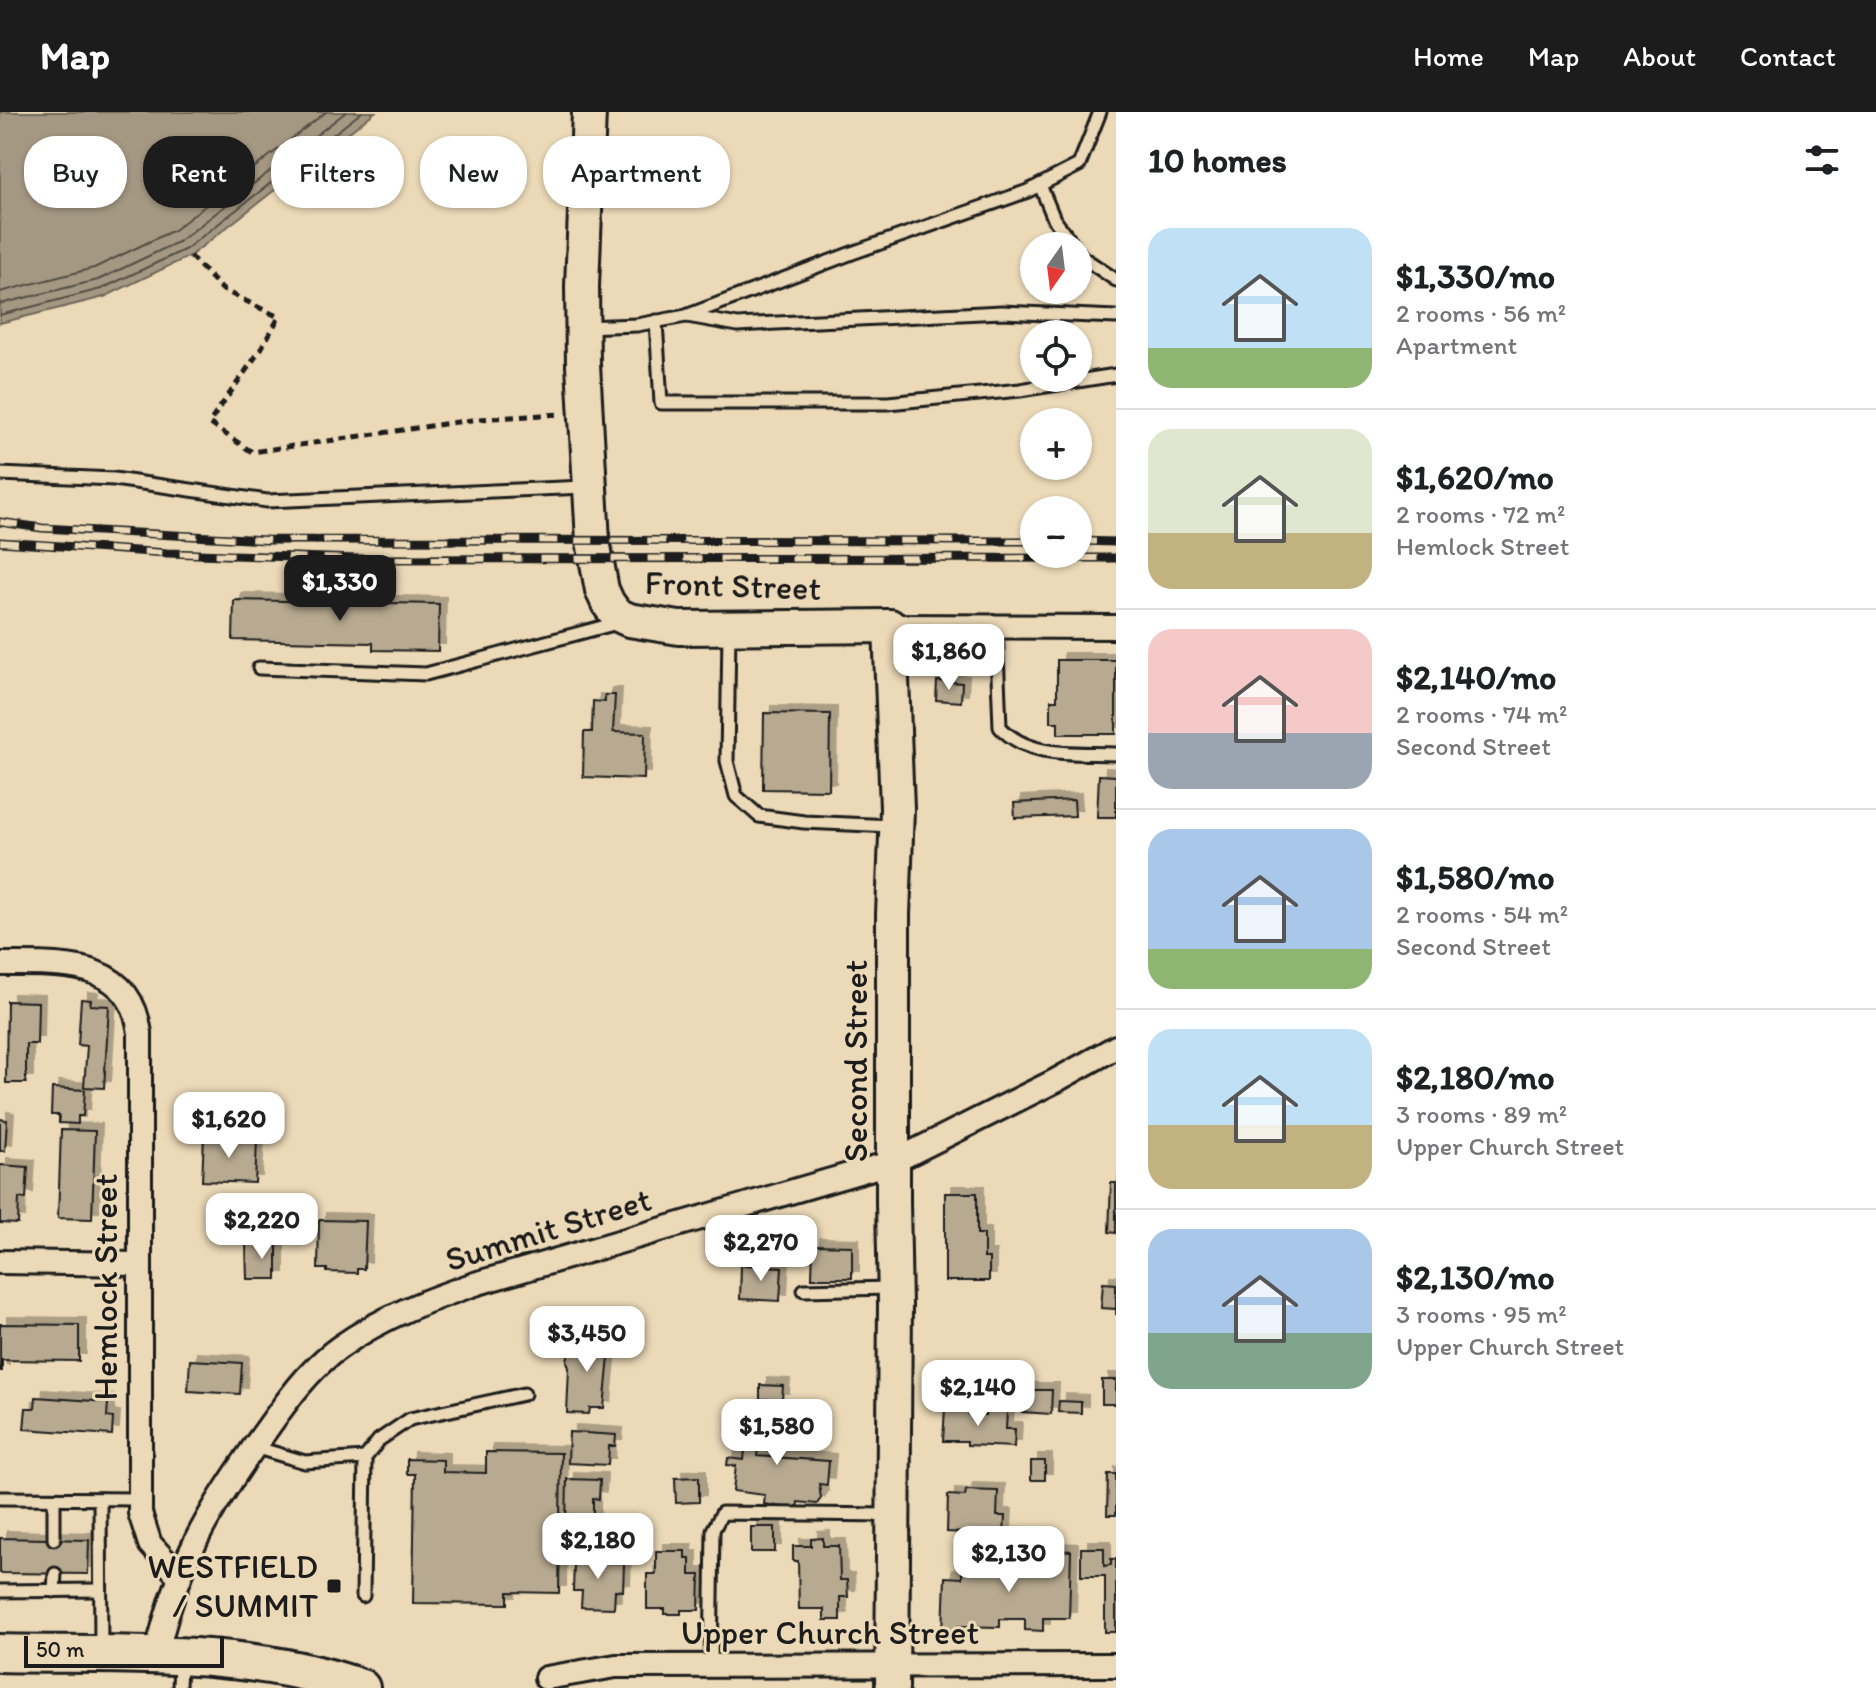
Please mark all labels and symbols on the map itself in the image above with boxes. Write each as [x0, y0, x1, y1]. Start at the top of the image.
north arrow [1020, 232, 1092, 304]
pin: $1,330 [275, 555, 405, 623]
street label: Front Street [644, 561, 822, 609]
pin: $1,860 [884, 624, 1014, 692]
street label: Second Street [835, 960, 876, 1162]
pin: $1,620 [164, 1092, 294, 1160]
street label: Hemlock Street [85, 1174, 126, 1400]
street label: Summit Street [440, 1178, 656, 1280]
pin: $2,220 [197, 1193, 327, 1261]
pin: $2,270 [696, 1215, 826, 1283]
pin: $3,450 [522, 1306, 652, 1374]
pin: $2,140 [913, 1360, 1043, 1428]
pin: $1,580 [712, 1399, 842, 1467]
pin: $2,180 [533, 1513, 663, 1581]
pin: $2,130 [944, 1526, 1074, 1594]
place label: WESTFIELD / SUMMIT [147, 1546, 318, 1626]
marker: WESTFIELD / SUMMIT [325, 1577, 343, 1595]
street label: Upper Church Street [681, 1612, 979, 1653]
scale bar [24, 1632, 224, 1668]

